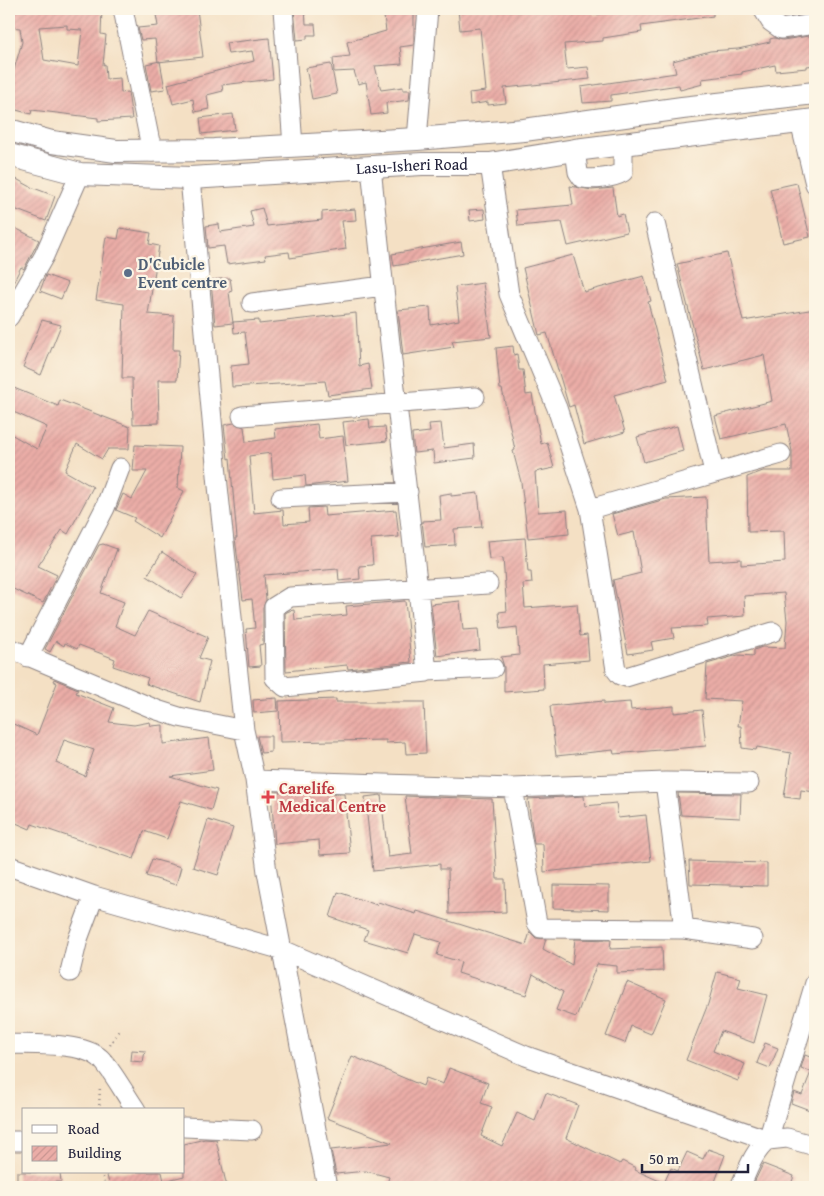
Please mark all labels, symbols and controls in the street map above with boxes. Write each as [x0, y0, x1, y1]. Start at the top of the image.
street label: Lasu-Isheri Road [356, 152, 468, 180]
place label: D'Cubicle Event centre [138, 252, 227, 294]
marker: D'Cubicle Event centre [122, 267, 134, 279]
place label: Carelife Medical Centre [279, 776, 386, 818]
marker: Carelife Medical Centre [261, 790, 275, 804]
legend [22, 1108, 185, 1174]
text: Road [68, 1118, 99, 1139]
scale bar [642, 1141, 748, 1173]
text: Building [68, 1142, 122, 1163]
text: 50 m [649, 1148, 680, 1169]

